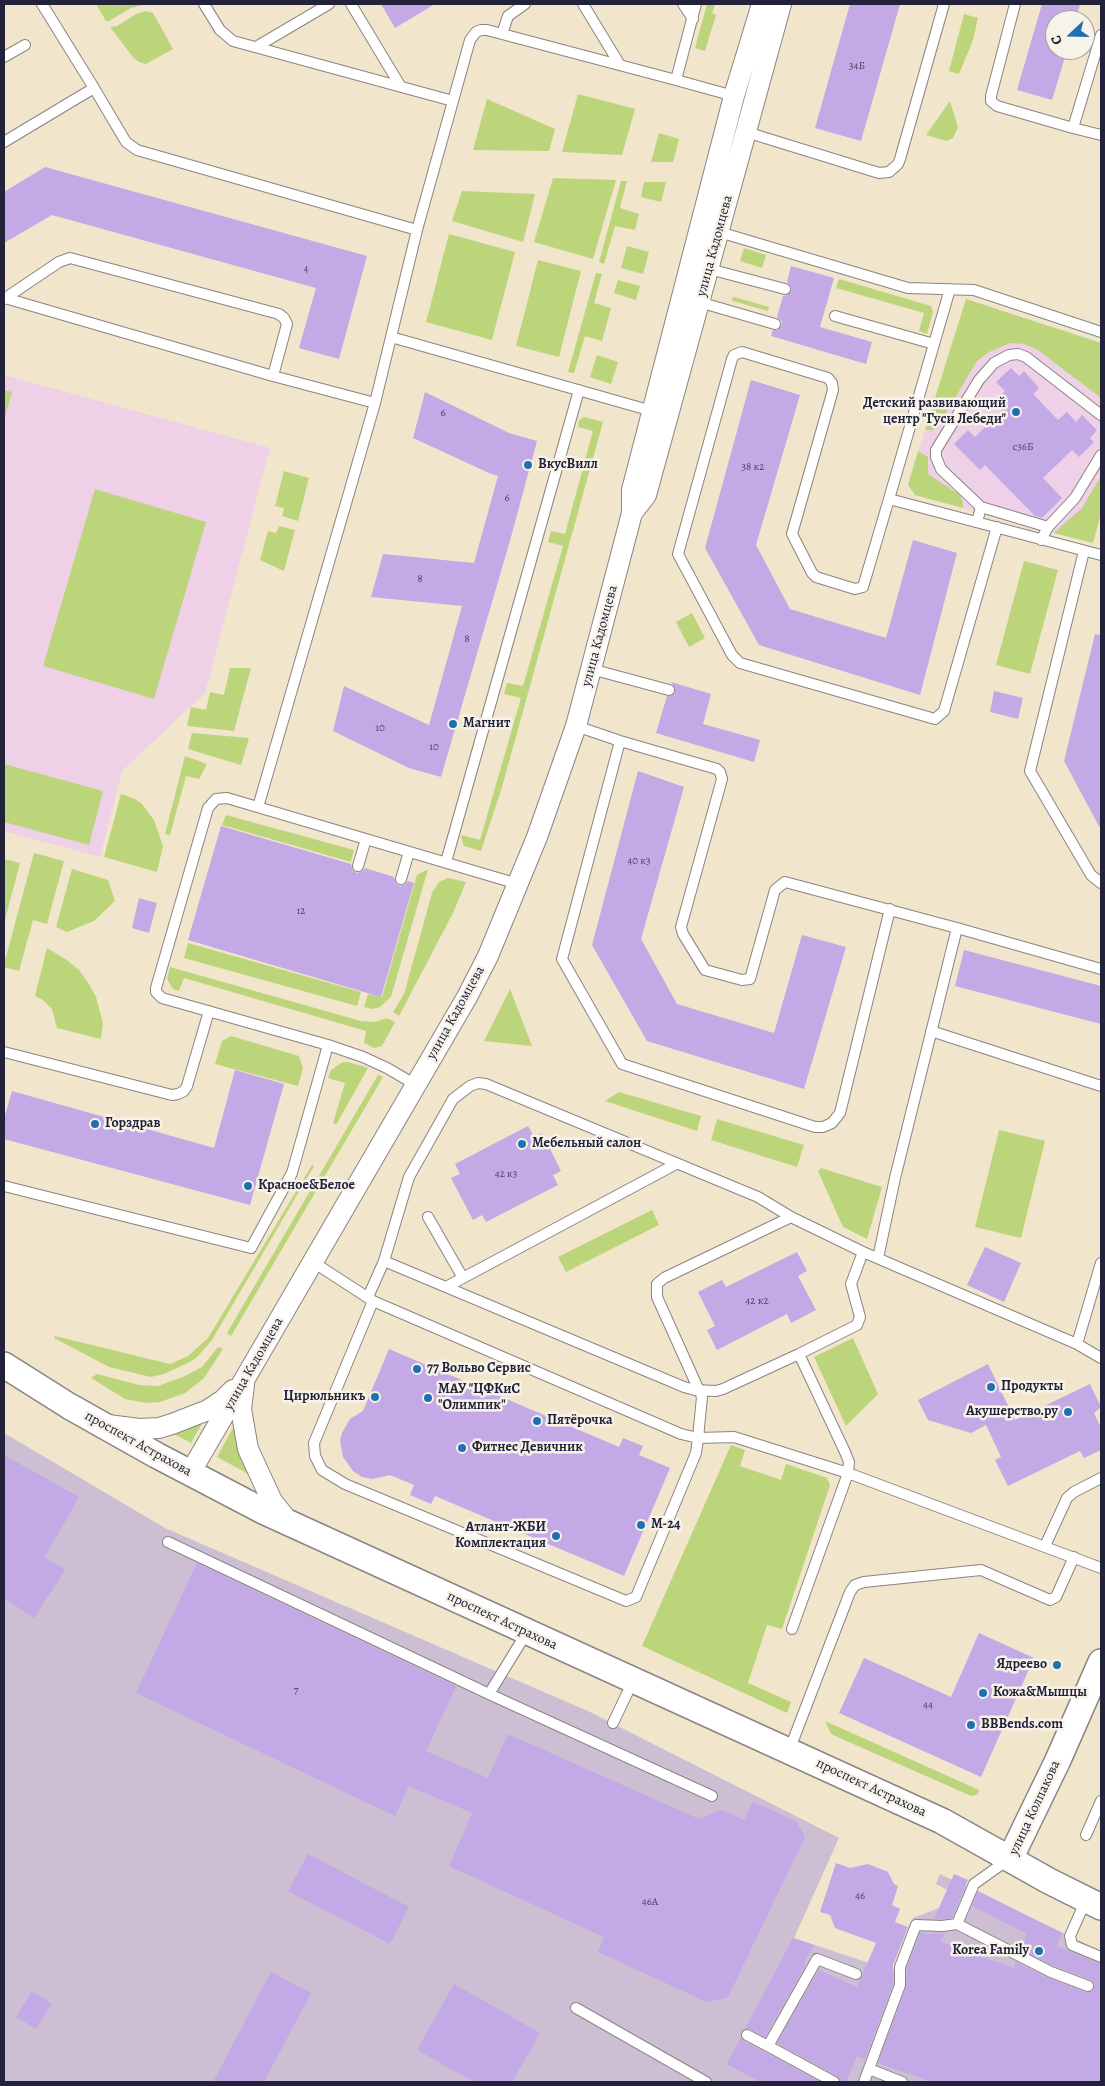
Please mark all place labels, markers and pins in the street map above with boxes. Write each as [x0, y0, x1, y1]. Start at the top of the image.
place label: Детский развивающий центр "Гуси Лебеди" [863, 396, 1006, 428]
marker: Детский развивающий центр "Гуси Лебеди" [1010, 406, 1022, 418]
place label: ВкусВилл [538, 457, 598, 473]
marker: ВкусВилл [522, 459, 534, 471]
place label: Магнит [463, 716, 510, 732]
marker: Магнит [447, 718, 459, 730]
place label: Горздрав [105, 1116, 160, 1132]
marker: Горздрав [89, 1118, 101, 1130]
place label: Мебельный салон [532, 1136, 641, 1152]
marker: Мебельный салон [516, 1138, 528, 1150]
place label: Красное&Белое [258, 1178, 355, 1194]
marker: Красное&Белое [242, 1180, 254, 1192]
place label: 77 Вольво Сервис [427, 1361, 531, 1377]
marker: 77 Вольво Сервис [411, 1363, 423, 1375]
place label: Продукты [1001, 1379, 1063, 1395]
marker: Продукты [985, 1381, 997, 1393]
place label: МАУ "ЦФКиС "Олимпик" [438, 1382, 520, 1414]
place label: Цирюльникъ [283, 1389, 365, 1405]
marker: Цирюльникъ [369, 1391, 381, 1403]
marker: МАУ "ЦФКиС "Олимпик" [422, 1392, 434, 1404]
place label: Акушерство.ру [966, 1404, 1058, 1420]
marker: Акушерство.ру [1062, 1406, 1074, 1418]
place label: Пятёрочка [547, 1413, 613, 1429]
marker: Пятёрочка [531, 1415, 543, 1427]
place label: Фитнес Девичник [472, 1440, 583, 1456]
marker: Фитнес Девичник [456, 1442, 468, 1454]
place label: М-24 [651, 1517, 681, 1533]
marker: М-24 [635, 1519, 647, 1531]
place label: Атлант-ЖБИ Комплектация [455, 1520, 546, 1552]
marker: Атлант-ЖБИ Комплектация [550, 1530, 562, 1542]
place label: Ядреево [996, 1657, 1047, 1673]
marker: Ядреево [1051, 1659, 1063, 1671]
place label: Кожа&Мышцы [993, 1685, 1087, 1701]
marker: Кожа&Мышцы [977, 1687, 989, 1699]
place label: BBBends.com [981, 1717, 1063, 1733]
marker: BBBends.com [965, 1719, 977, 1731]
place label: Korea Family [952, 1943, 1029, 1959]
marker: Korea Family [1033, 1945, 1045, 1957]

